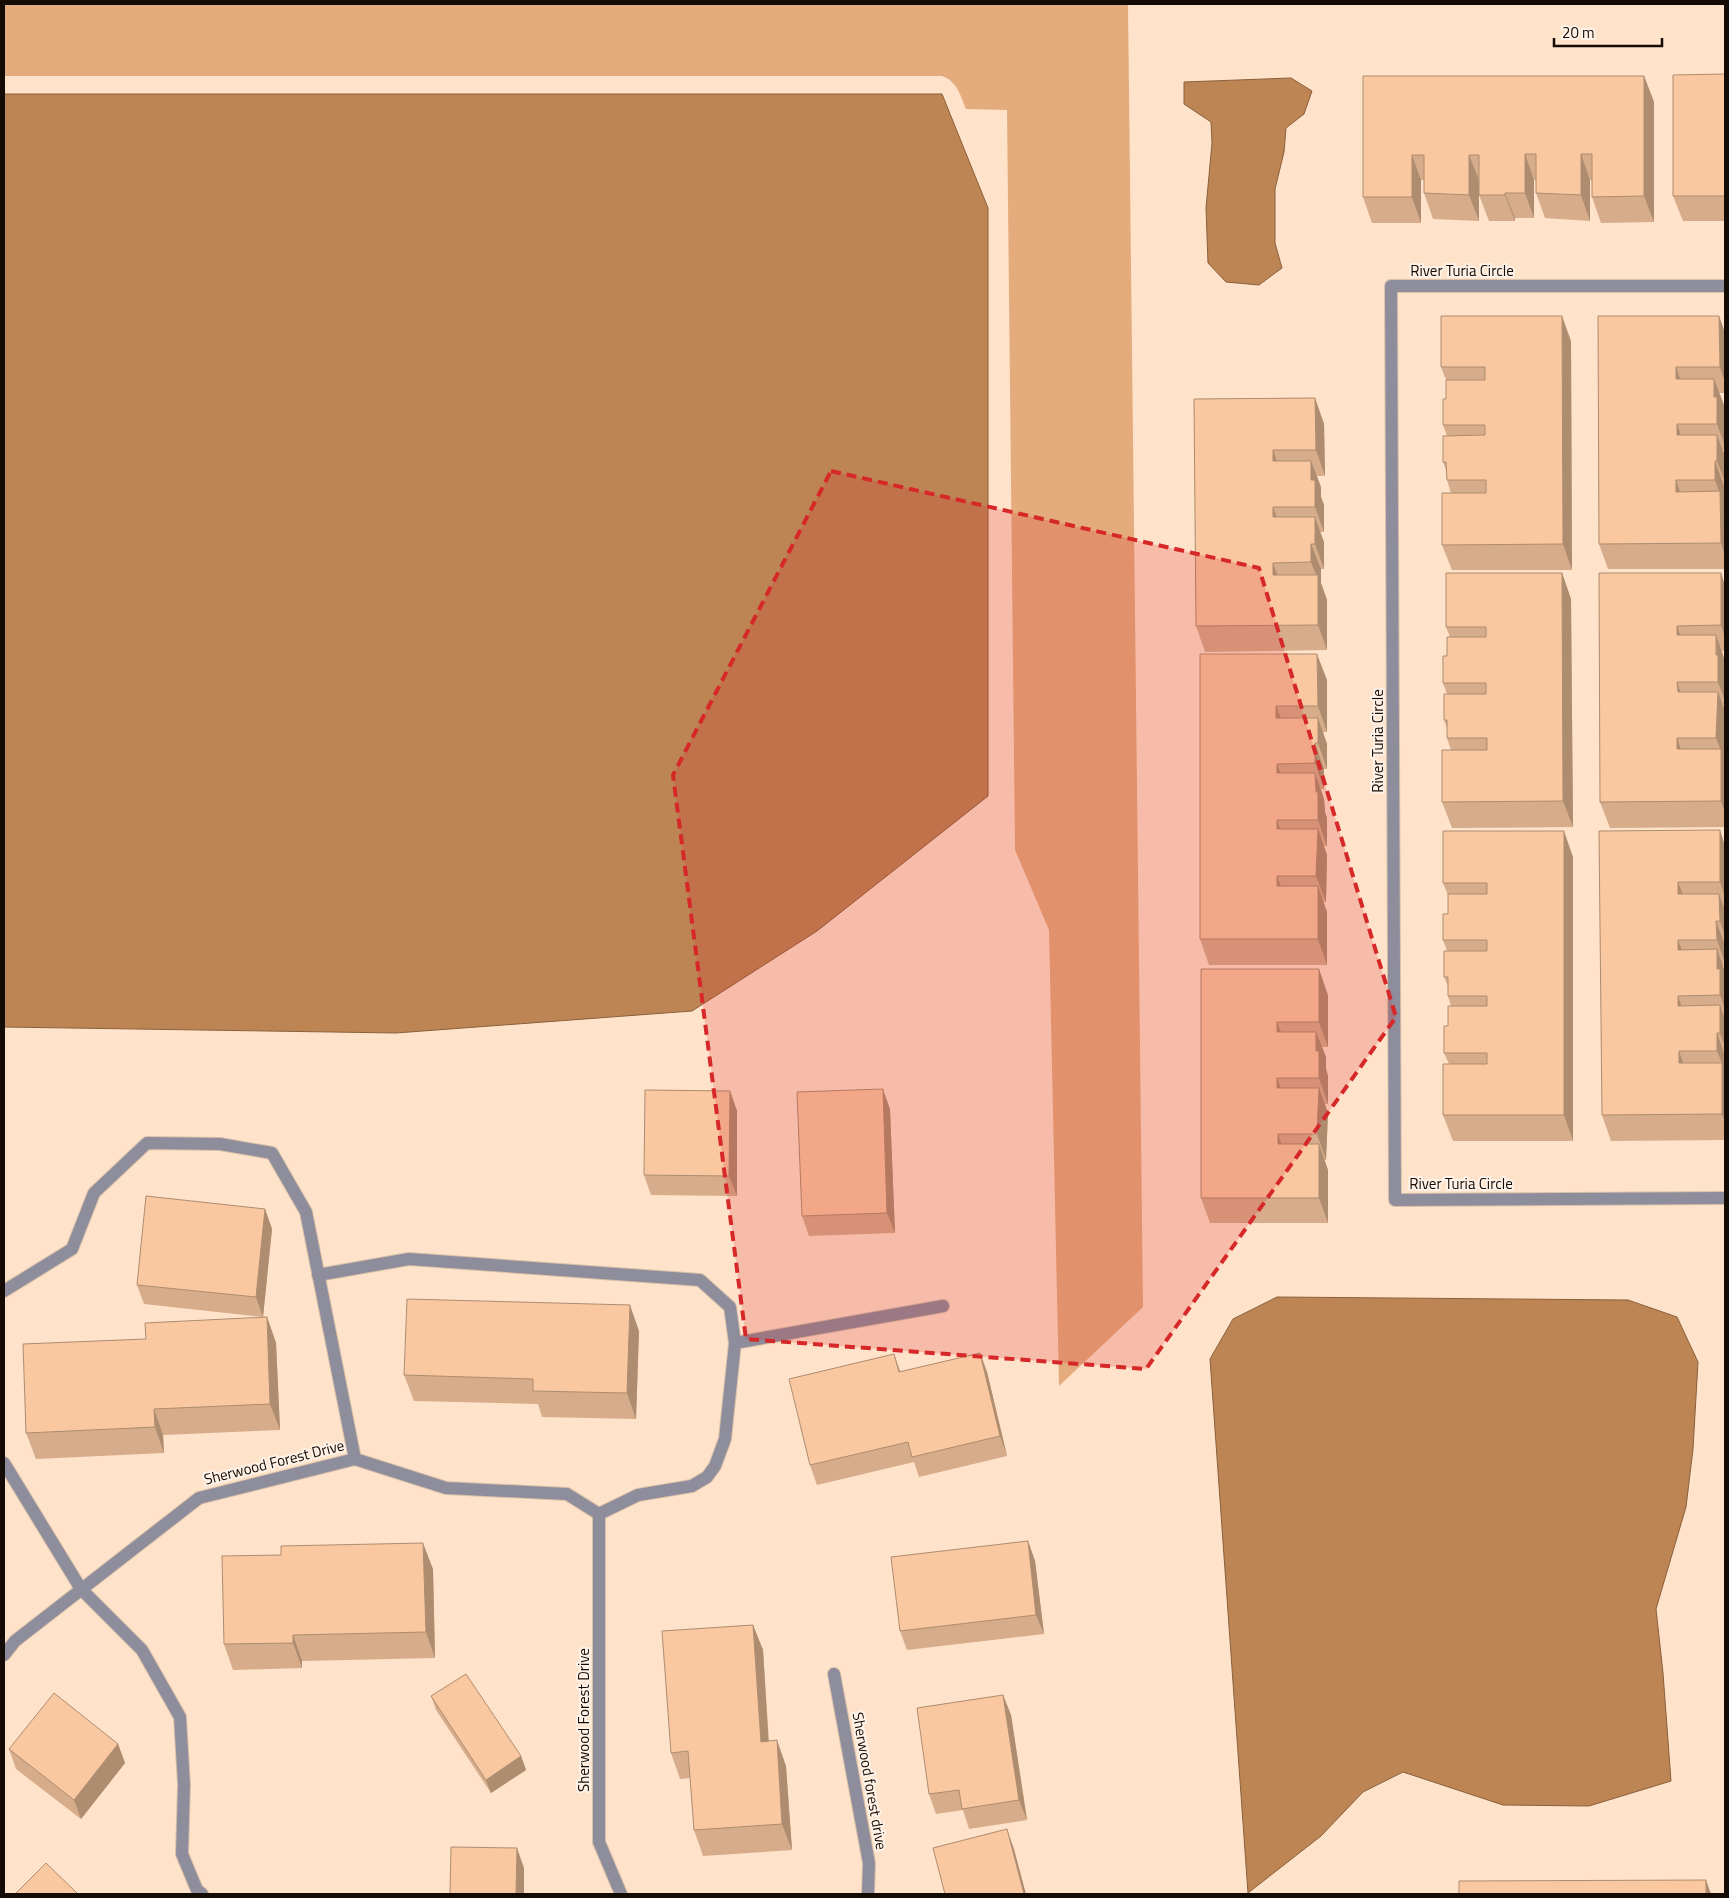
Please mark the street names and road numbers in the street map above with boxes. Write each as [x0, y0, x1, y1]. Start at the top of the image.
street label: River Turia Circle [1410, 259, 1514, 282]
street label: River Turia Circle [1366, 689, 1389, 793]
street label: River Turia Circle [1409, 1172, 1513, 1195]
street label: Sherwood Forest Drive [201, 1433, 347, 1491]
street label: Sherwood Forest Drive [572, 1648, 595, 1792]
street label: Sherwood forest drive [847, 1710, 893, 1852]

